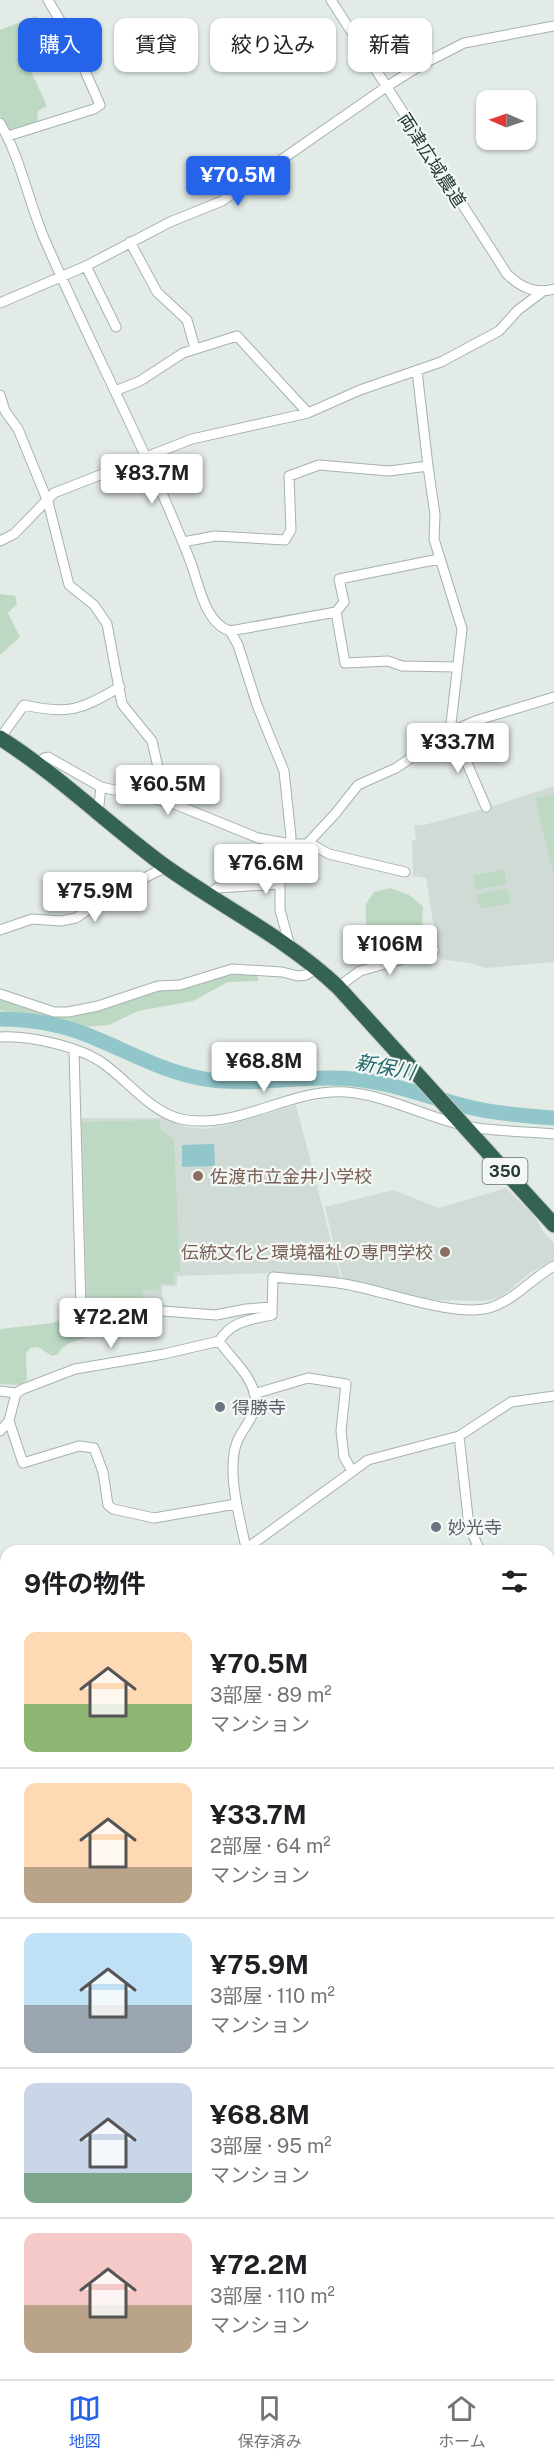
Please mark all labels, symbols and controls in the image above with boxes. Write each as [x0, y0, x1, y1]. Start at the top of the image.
chip: 購入 [18, 18, 102, 72]
chip: 賃貸 [114, 18, 198, 72]
chip: 絞り込み [210, 18, 336, 72]
chip: 新着 [348, 18, 432, 72]
north arrow [476, 90, 536, 150]
map controls [476, 90, 536, 150]
street label: 両津広域農道 [394, 109, 470, 211]
pin: ¥70.5M [189, 156, 287, 207]
text: ¥70.5M [200, 163, 276, 187]
pin: ¥83.7M [103, 454, 201, 505]
text: ¥83.7M [115, 461, 189, 485]
pin: ¥33.7M [409, 723, 507, 774]
text: ¥33.7M [421, 730, 495, 754]
pin: ¥60.5M [119, 765, 217, 816]
text: ¥60.5M [130, 772, 206, 796]
pin: ¥76.6M [217, 844, 315, 895]
text: ¥76.6M [228, 851, 304, 875]
pin: ¥75.9M [46, 872, 144, 923]
text: ¥75.9M [57, 879, 133, 903]
pin: ¥106M [348, 925, 432, 976]
text: ¥106M [357, 932, 423, 956]
pin: ¥68.8M [215, 1042, 313, 1093]
text: ¥68.8M [226, 1049, 302, 1073]
water label: 新保川 [353, 1049, 419, 1085]
road number: 350 [482, 1158, 528, 1184]
place label: 佐渡市立金井小学校 [210, 1166, 372, 1187]
marker: 佐渡市立金井小学校 [191, 1169, 205, 1183]
place label: 伝統文化と環境福祉の専門学校 [181, 1242, 433, 1263]
marker: 伝統文化と環境福祉の専門学校 [438, 1245, 452, 1259]
pin: ¥72.2M [62, 1298, 160, 1349]
text: ¥72.2M [73, 1305, 149, 1329]
place label: 得勝寺 [232, 1397, 286, 1418]
marker: 得勝寺 [213, 1400, 227, 1414]
place label: 妙光寺 [448, 1517, 502, 1538]
marker: 妙光寺 [429, 1520, 443, 1534]
icon: filters [498, 1565, 531, 1598]
text: 9件の物件 [24, 1568, 145, 1599]
text: ¥70.5M [210, 1648, 308, 1679]
icon: home [72, 1656, 144, 1728]
text: 3部屋 · 89 m² [210, 1683, 332, 1707]
text: マンション [210, 1712, 310, 1736]
text: ¥33.7M [210, 1799, 307, 1830]
icon: home [72, 1807, 144, 1879]
text: 2部屋 · 64 m² [210, 1834, 331, 1858]
text: マンション [210, 1863, 310, 1887]
text: ¥75.9M [210, 1949, 309, 1980]
icon: home [72, 1957, 144, 2029]
text: 3部屋 · 110 m² [210, 1984, 335, 2008]
text: マンション [210, 2013, 310, 2037]
text: ¥68.8M [210, 2099, 310, 2130]
icon: home [72, 2107, 144, 2179]
text: 3部屋 · 95 m² [210, 2134, 332, 2158]
text: マンション [210, 2163, 310, 2187]
text: ¥72.2M [210, 2249, 308, 2280]
icon: home [72, 2257, 144, 2329]
text: 3部屋 · 110 m² [210, 2284, 335, 2308]
text: マンション [210, 2313, 310, 2337]
tab: 地図 [68, 2392, 101, 2452]
tab: 保存済み [238, 2392, 302, 2452]
tab: ホーム [438, 2392, 486, 2452]

